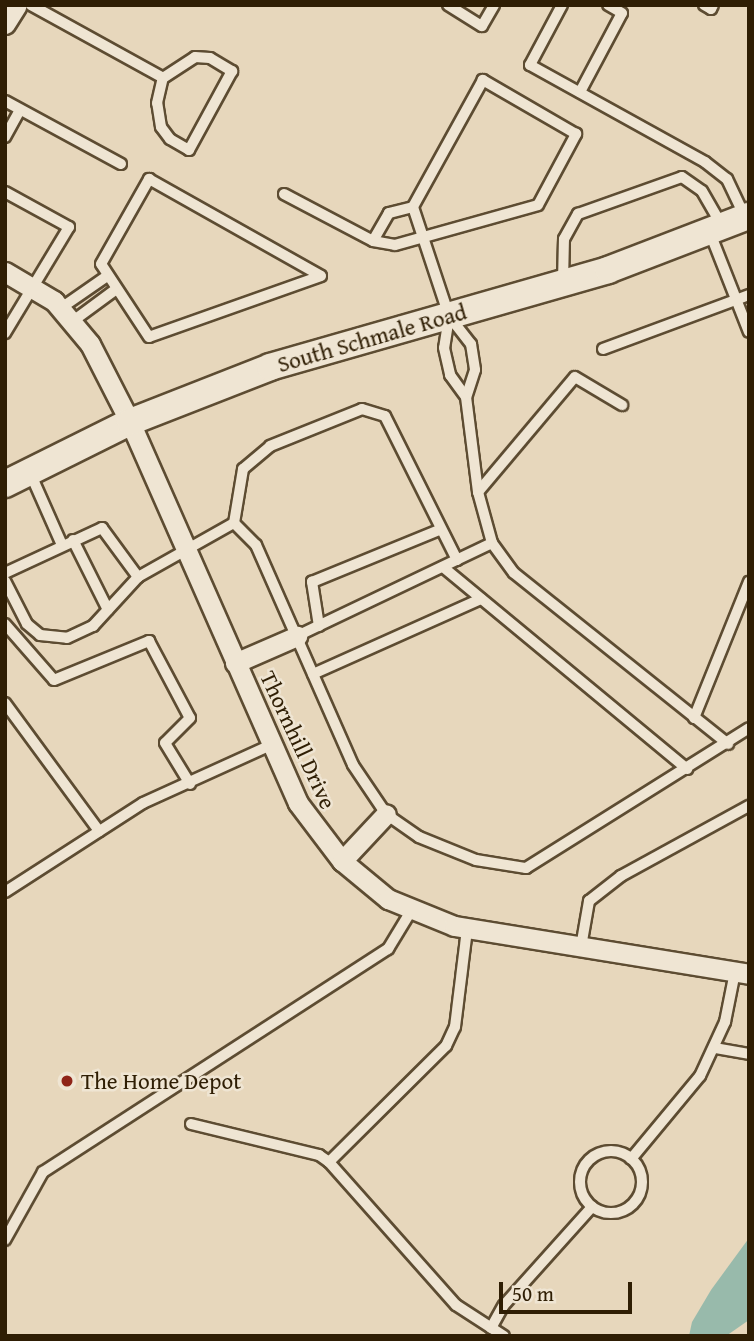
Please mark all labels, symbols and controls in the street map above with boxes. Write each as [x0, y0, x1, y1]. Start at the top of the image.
street label: South Schmale Road [274, 298, 470, 378]
street label: Thornhill Drive [254, 667, 342, 813]
place label: The Home Depot [81, 1067, 241, 1095]
marker: The Home Depot [59, 1073, 75, 1089]
scale bar [502, 1268, 635, 1312]
text: 50 m [512, 1278, 554, 1309]

